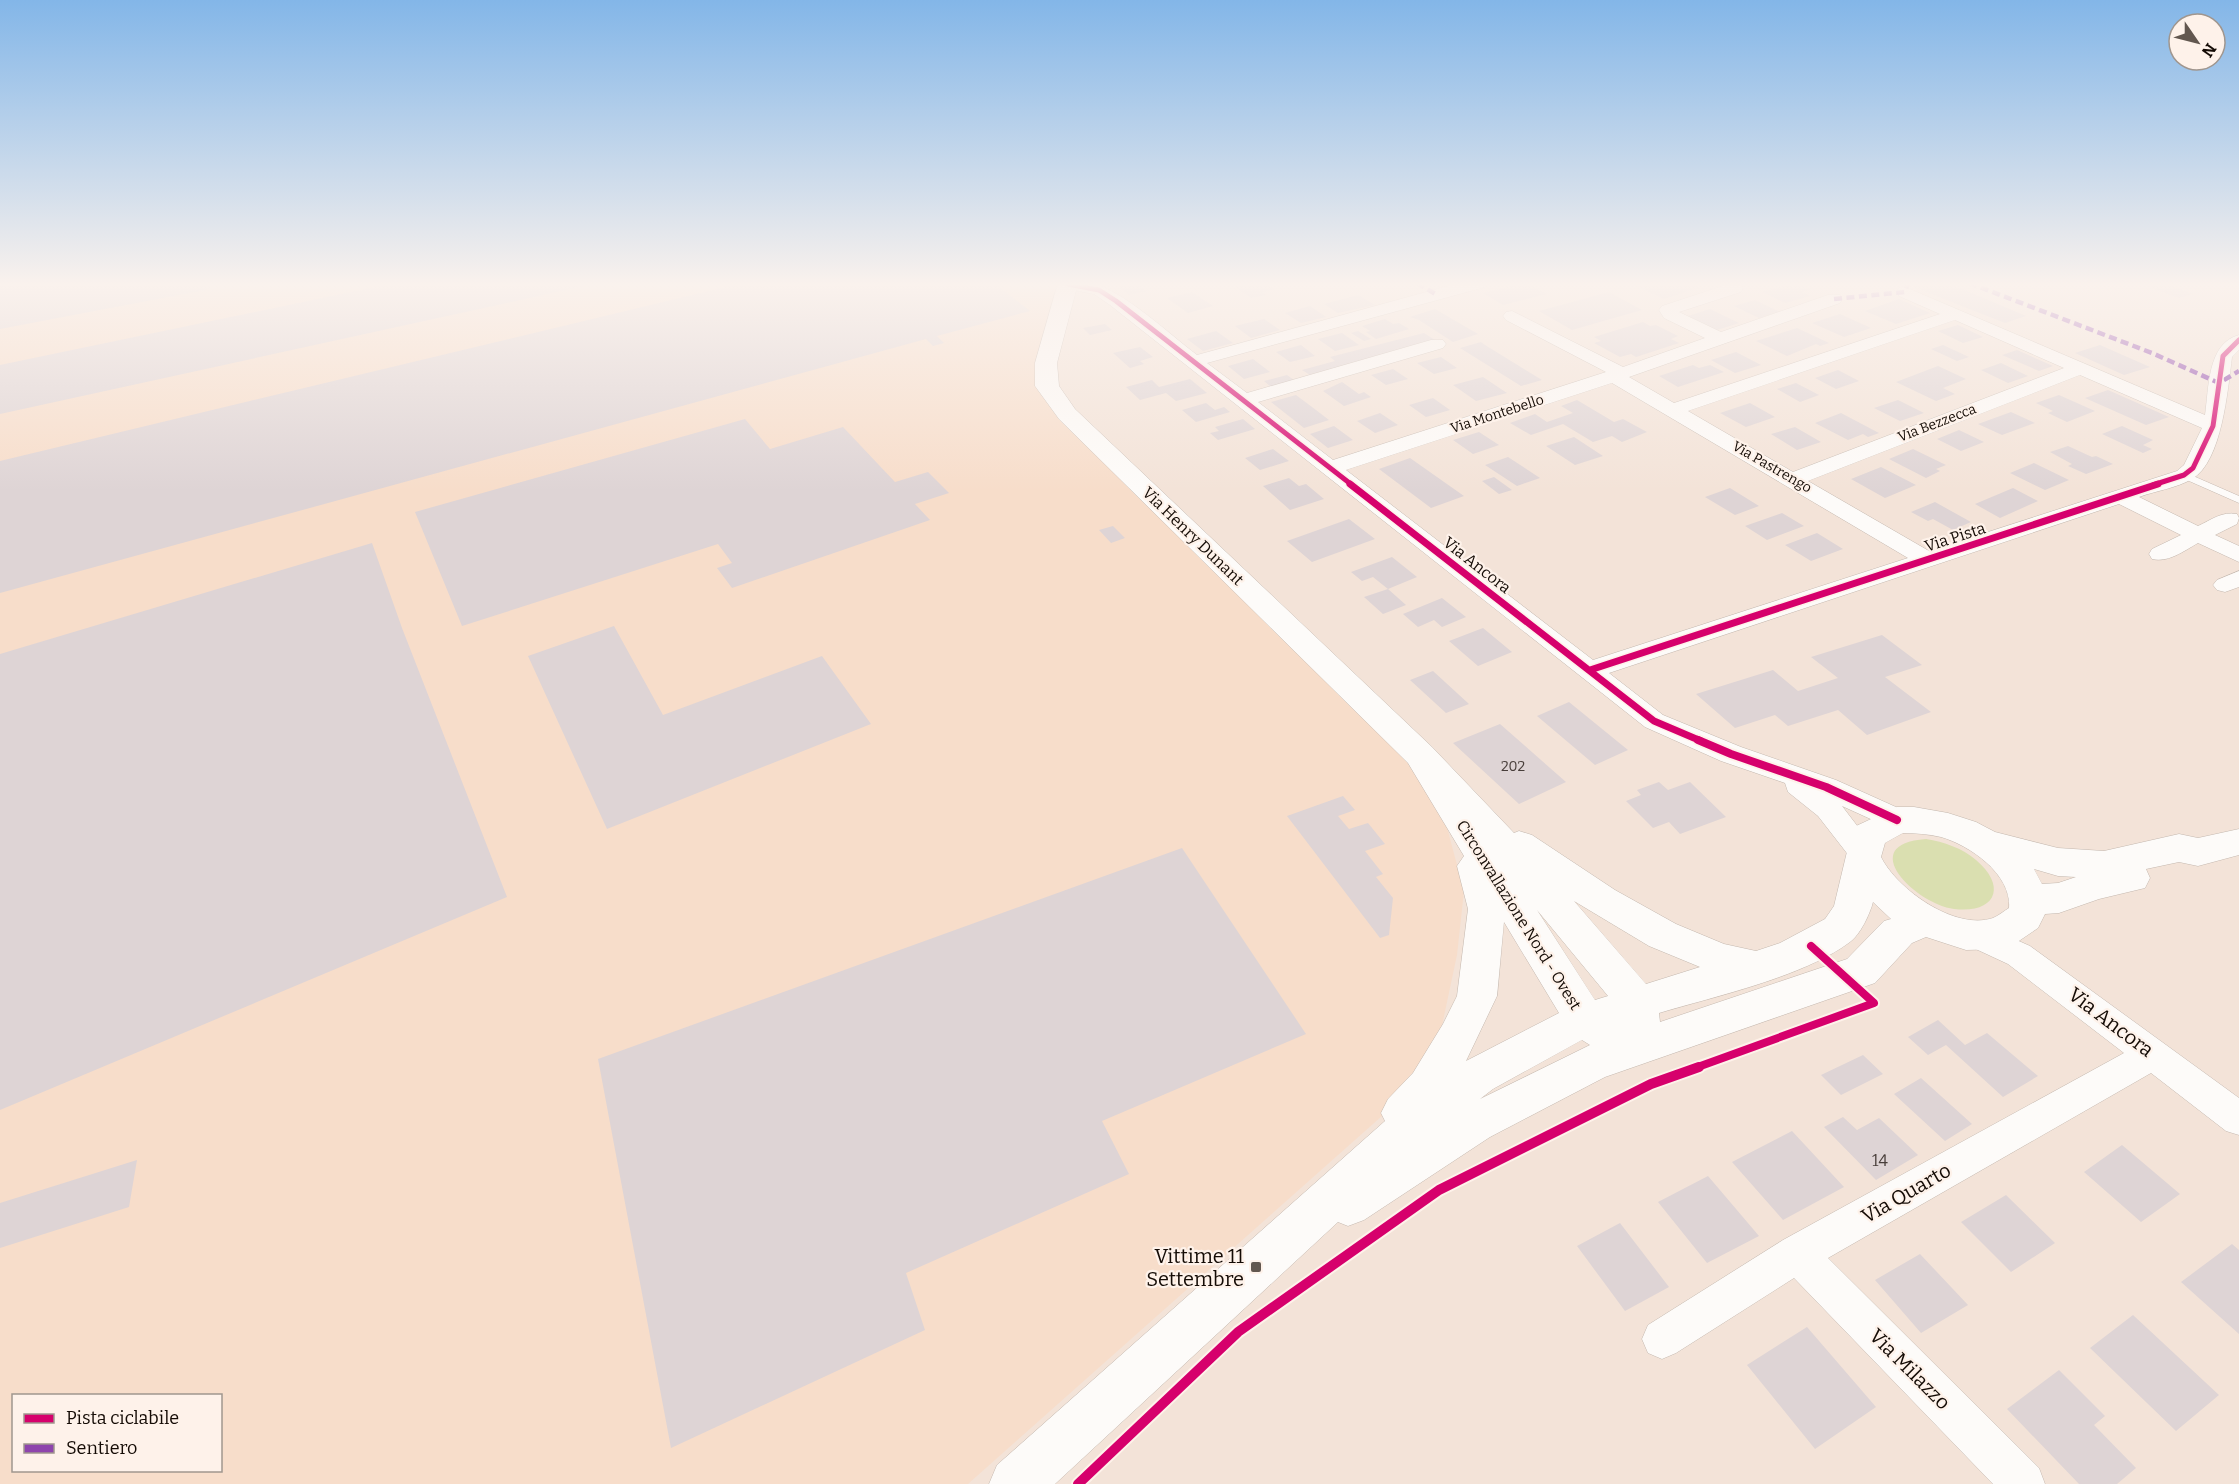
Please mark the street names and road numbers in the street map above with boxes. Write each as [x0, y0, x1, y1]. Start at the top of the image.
street label: Via Montebello [1448, 391, 1546, 437]
street label: Via Bezzecca [1895, 400, 1979, 446]
street label: Via Pastrengo [1729, 437, 1815, 497]
street label: Via Henry Dunant [1138, 483, 1248, 589]
street label: Via Pista [1922, 518, 1988, 556]
street label: Via Ancora [1439, 533, 1515, 597]
street label: Circonvallazione Nord - Ovest [1453, 817, 1585, 1014]
street label: Via Ancora [2064, 982, 2158, 1062]
street label: Via Quarto [1857, 1158, 1955, 1228]
street label: Via Milazzo [1865, 1324, 1955, 1414]

